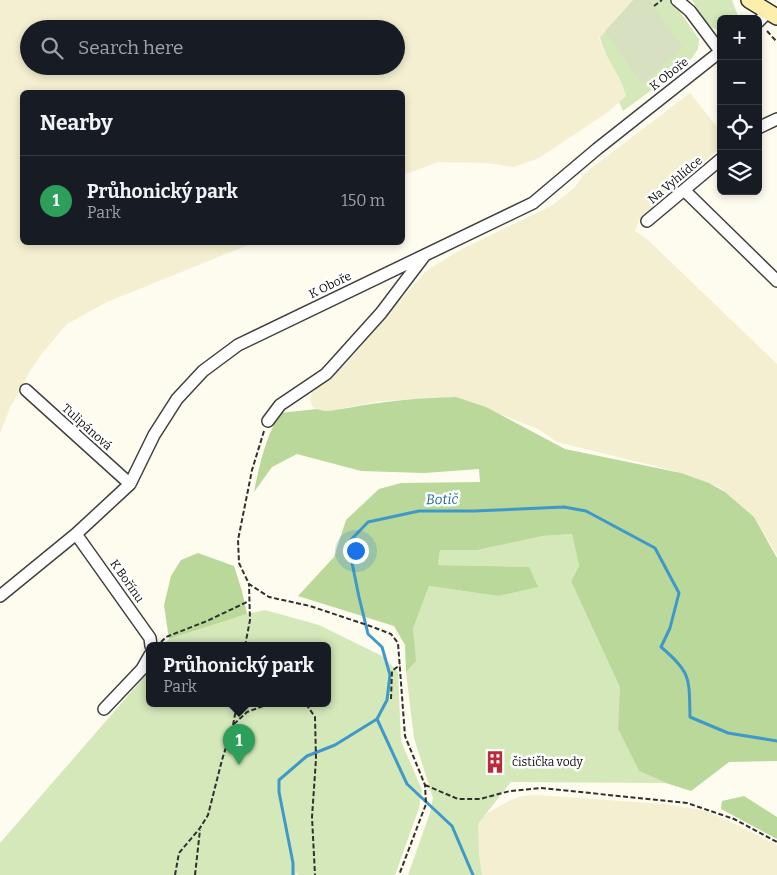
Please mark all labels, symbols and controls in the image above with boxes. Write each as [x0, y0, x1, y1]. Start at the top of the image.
map controls [717, 15, 762, 195]
button: + [717, 15, 762, 60]
search box [20, 20, 405, 75]
icon: search [38, 34, 66, 62]
text: Search here [78, 36, 183, 59]
street label: K Oboře [647, 55, 691, 93]
button: − [717, 60, 762, 105]
button: locate [717, 105, 762, 150]
text: Nearby [40, 110, 113, 136]
button: layers [717, 150, 762, 195]
street label: Na Vyhlídce [645, 153, 705, 207]
text: Průhonický park [87, 180, 238, 203]
text: 1 [53, 191, 59, 210]
text: 150 m [341, 191, 385, 210]
text: Park [87, 203, 121, 222]
street label: K Oboře [307, 269, 353, 301]
street label: Tulipánová [59, 401, 115, 453]
water label: Botič [426, 491, 459, 508]
your location [343, 538, 369, 564]
street label: K Bořínu [107, 557, 147, 606]
popup [146, 642, 331, 707]
text: Průhonický park [163, 654, 314, 677]
text: Park [163, 677, 197, 696]
pin: 1 [223, 724, 255, 765]
building icon: čistička vody [482, 749, 508, 775]
place label: čistička vody [512, 755, 584, 769]

